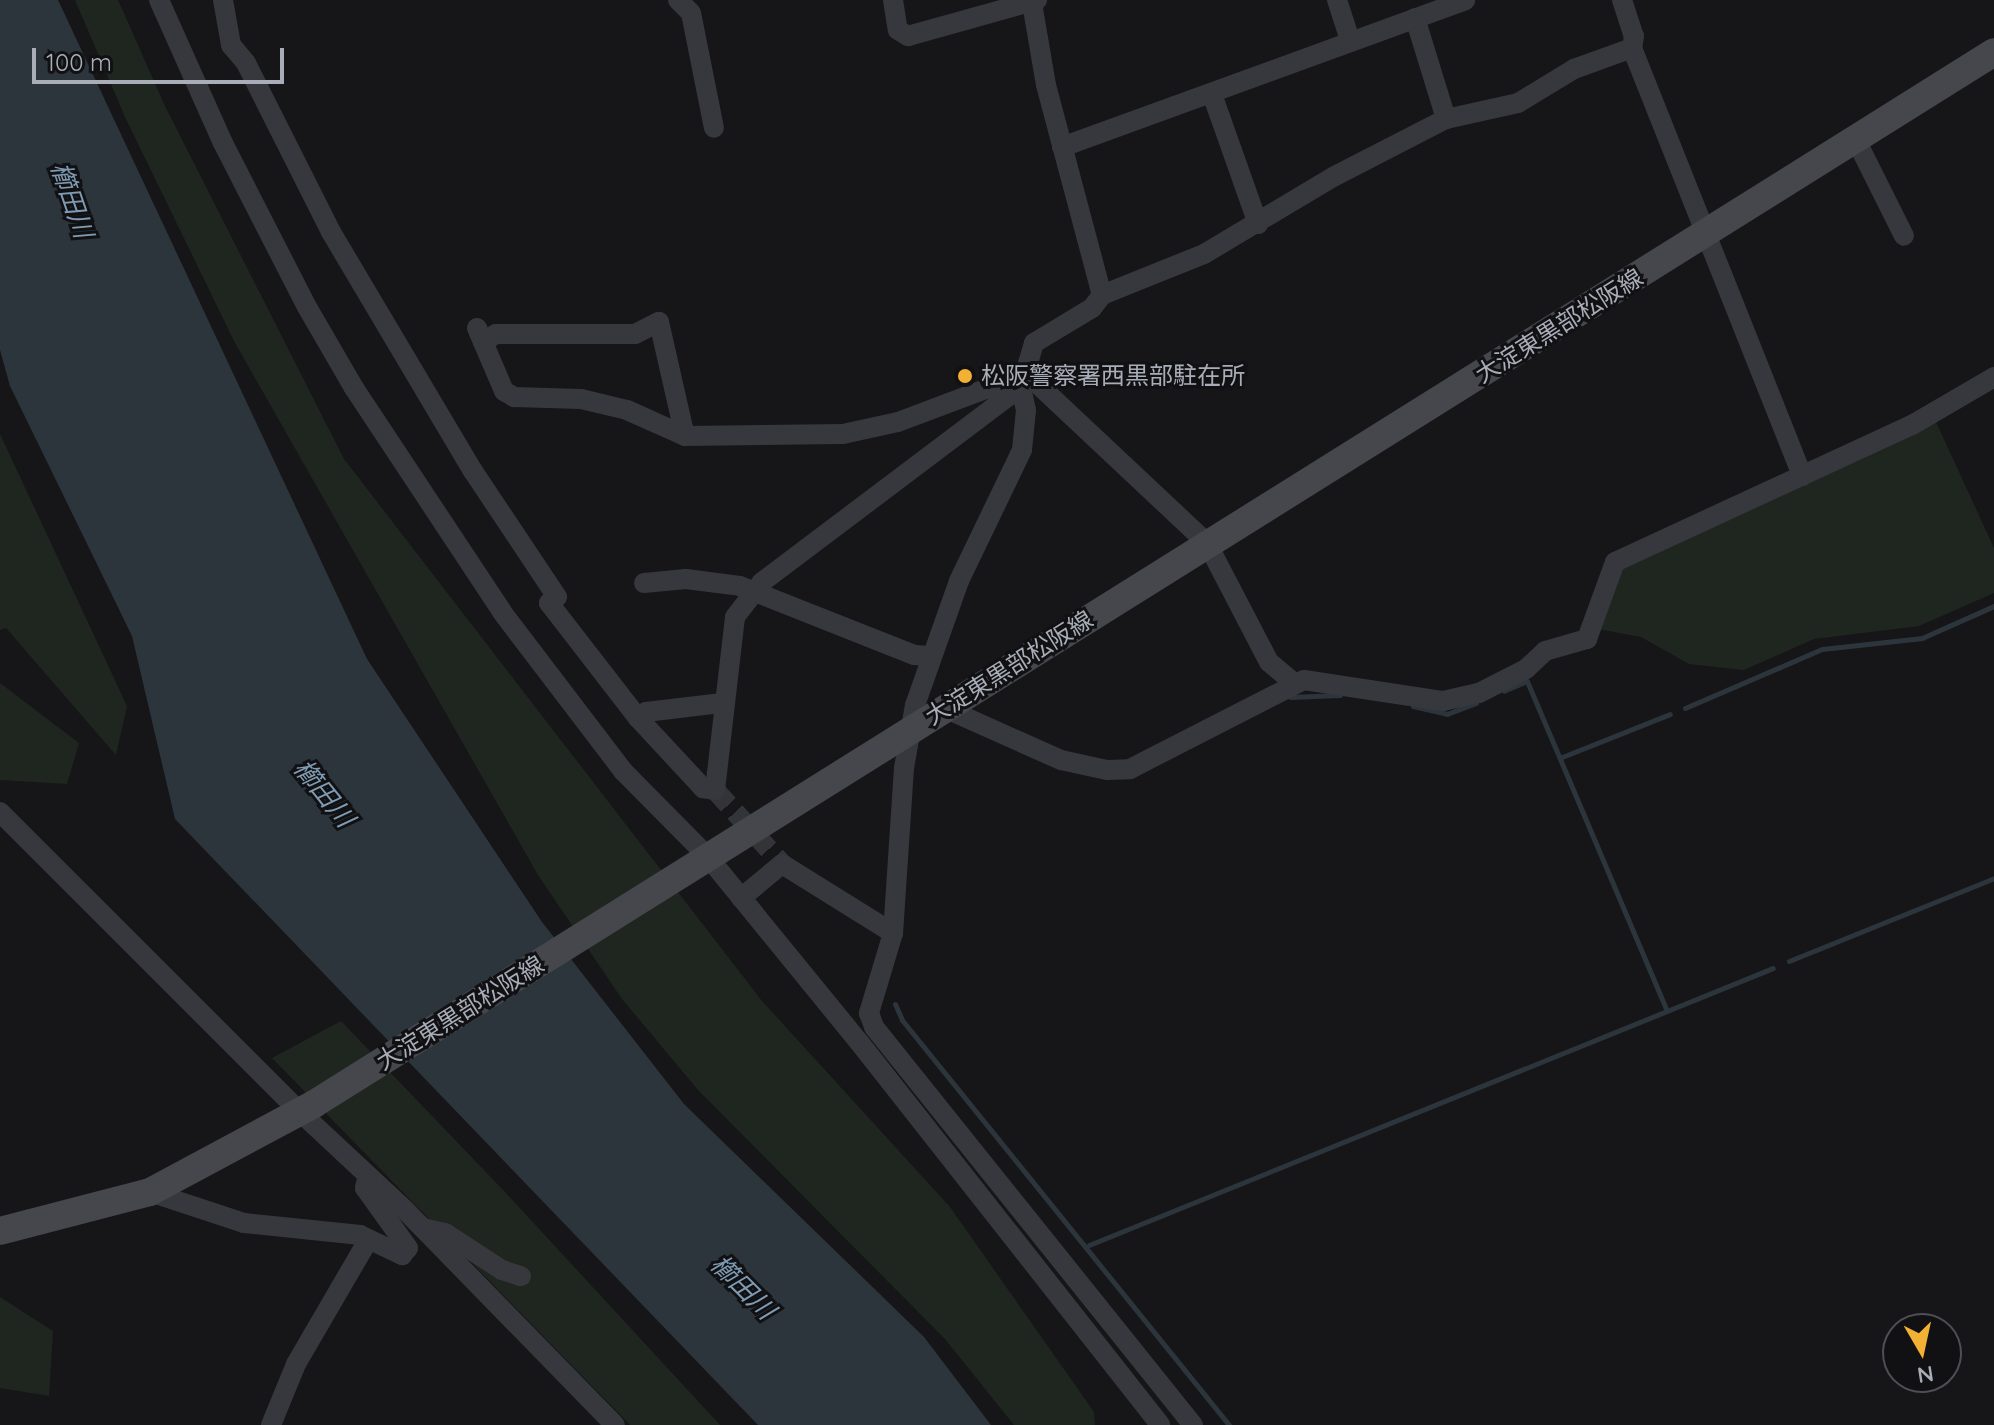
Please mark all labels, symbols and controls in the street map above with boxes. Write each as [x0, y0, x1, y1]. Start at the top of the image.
scale bar [36, 32, 288, 82]
text: 100 m [46, 47, 112, 77]
water label: 櫛田川 [45, 158, 99, 242]
street label: 大淀東黒部松阪線 [1470, 263, 1648, 389]
place label: 松阪警察署西黒部駐在所 [981, 362, 1245, 390]
marker: 松阪警察署西黒部駐在所 [956, 367, 974, 385]
street label: 大淀東黒部松阪線 [920, 605, 1098, 731]
water label: 櫛田川 [287, 753, 361, 833]
street label: 大淀東黒部松阪線 [371, 950, 549, 1076]
water label: 櫛田川 [704, 1248, 782, 1326]
north arrow [1882, 1313, 1962, 1393]
text: N [1915, 1360, 1936, 1390]

